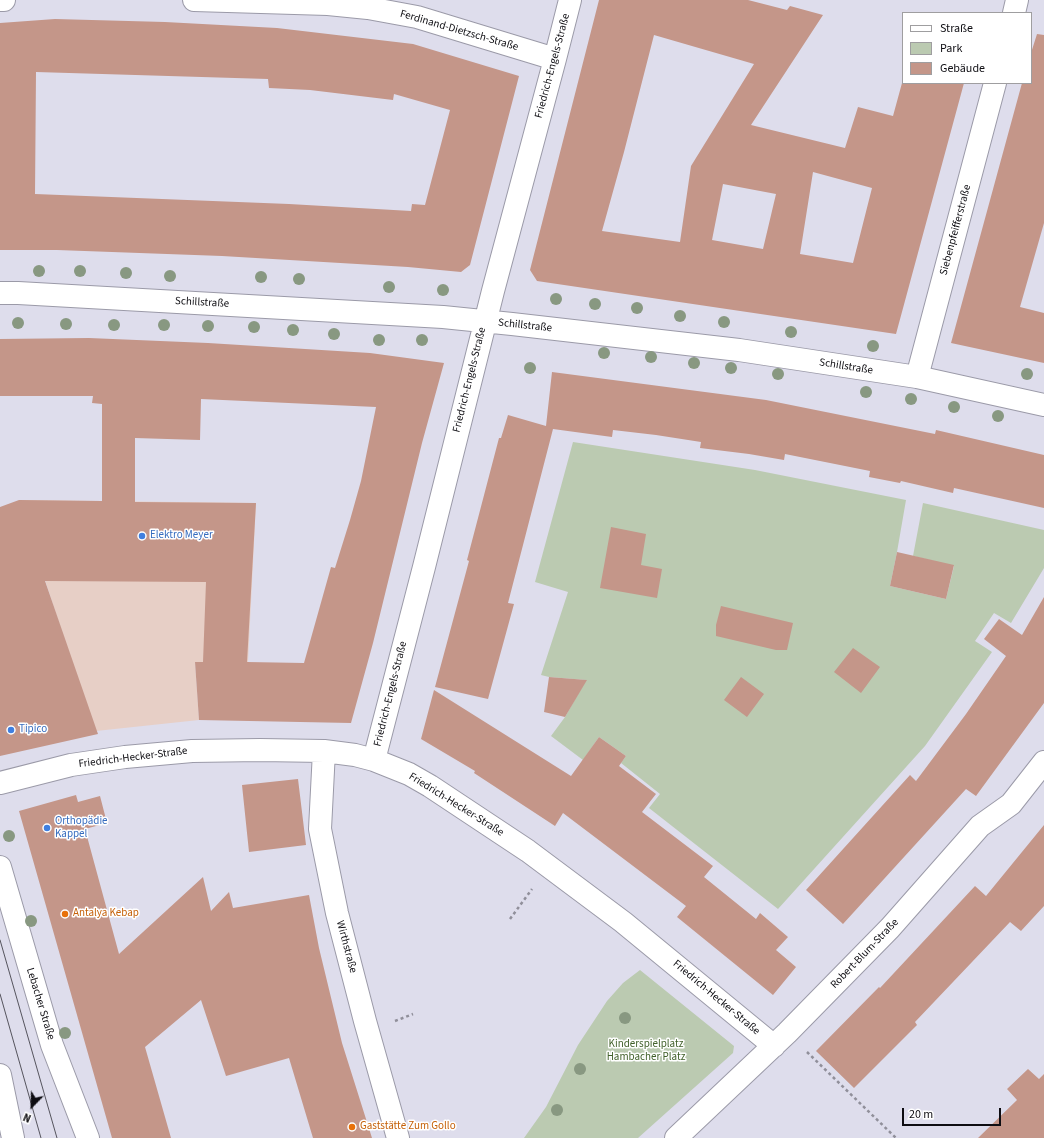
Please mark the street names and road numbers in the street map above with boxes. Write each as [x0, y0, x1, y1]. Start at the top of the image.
street label: Ferdinand-Dietzsch-Straße [398, 8, 520, 54]
street label: Friedrich-Engels-Straße [533, 12, 573, 120]
street label: Siebenpfeifferstraße [938, 183, 974, 277]
street label: Schillstraße [175, 295, 229, 311]
street label: Schillstraße [497, 317, 553, 335]
street label: Friedrich-Engels-Straße [451, 326, 489, 434]
street label: Schillstraße [818, 356, 874, 378]
street label: Friedrich-Engels-Straße [372, 640, 410, 748]
street label: Friedrich-Hecker-Straße [78, 745, 188, 771]
street label: Friedrich-Hecker-Straße [406, 770, 506, 840]
street label: Robert-Blum-Straße [828, 916, 902, 992]
street label: Wirthstraße [333, 919, 359, 975]
street label: Friedrich-Hecker-Straße [670, 958, 762, 1038]
street label: Lebacher Straße [23, 966, 57, 1042]

